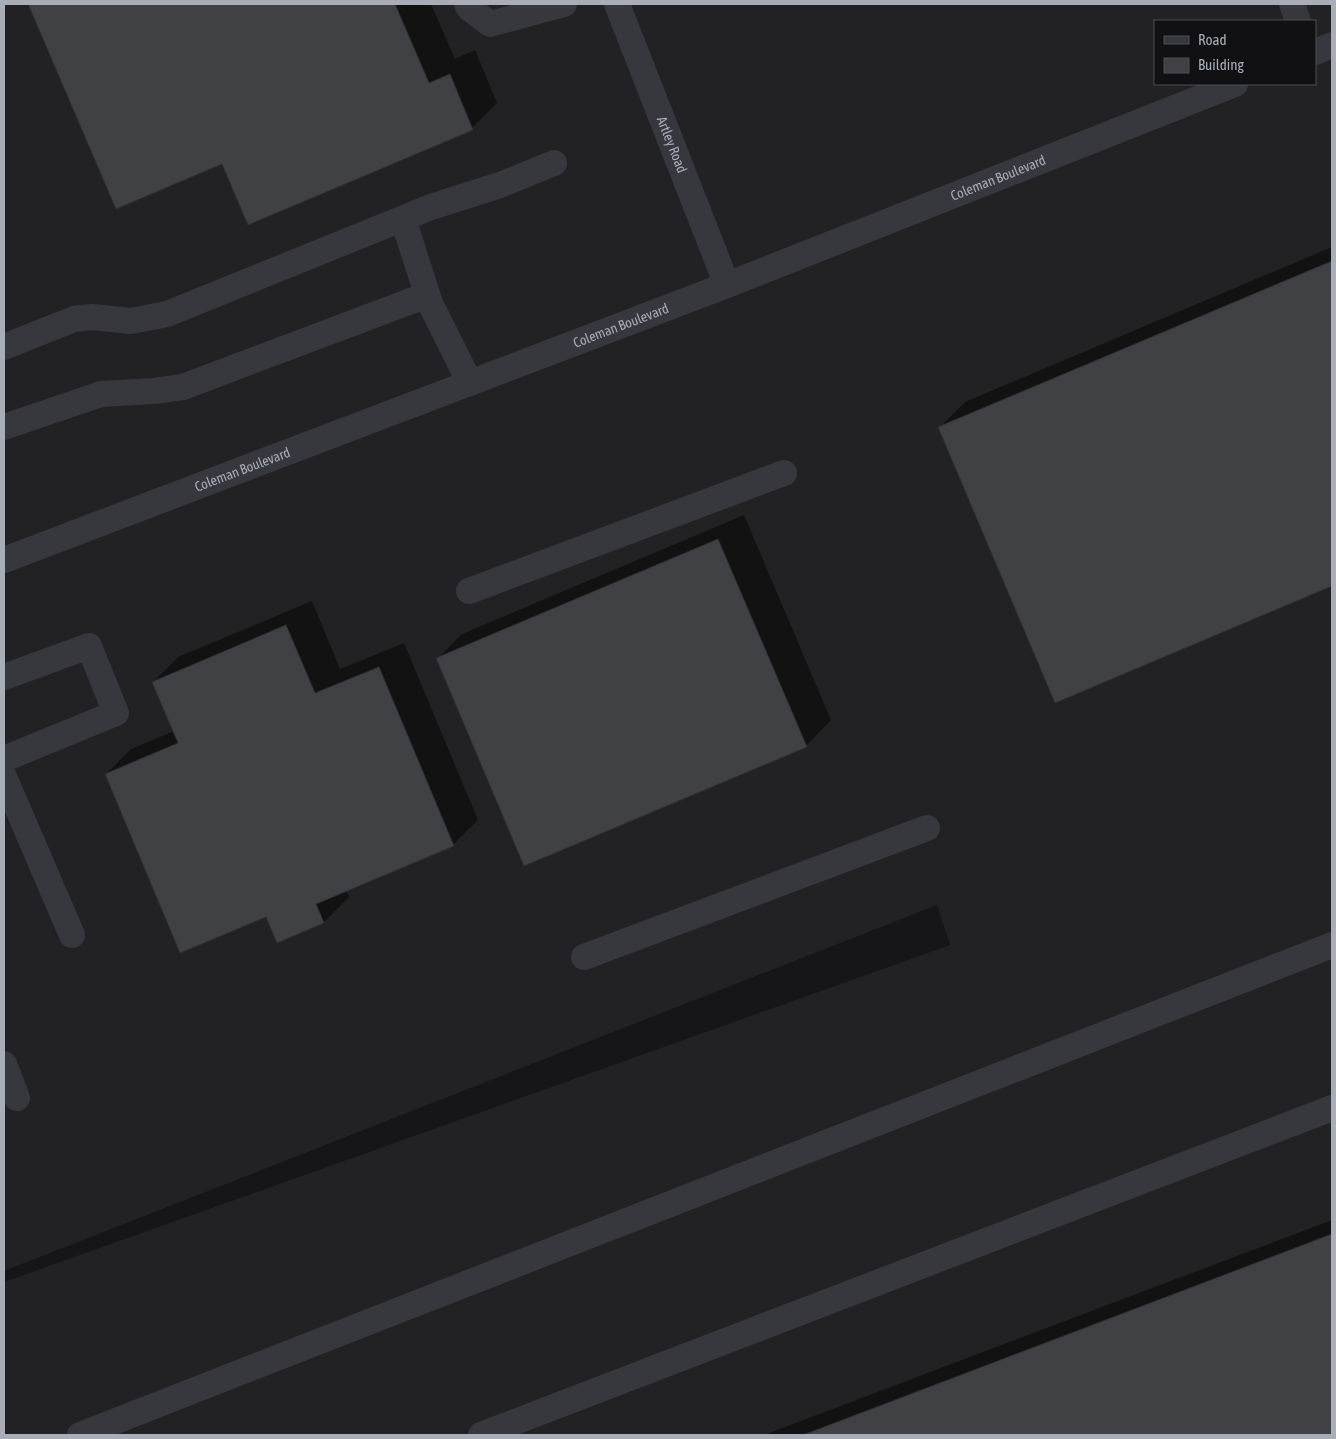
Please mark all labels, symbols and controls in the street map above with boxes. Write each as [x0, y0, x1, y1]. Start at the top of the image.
legend [1154, 20, 1316, 85]
text: Road [1198, 31, 1227, 48]
text: Building [1198, 56, 1244, 73]
street label: Artley Road [654, 114, 690, 175]
street label: Coleman Boulevard [948, 152, 1048, 204]
street label: Coleman Boulevard [571, 300, 671, 351]
street label: Coleman Boulevard [192, 444, 292, 495]

